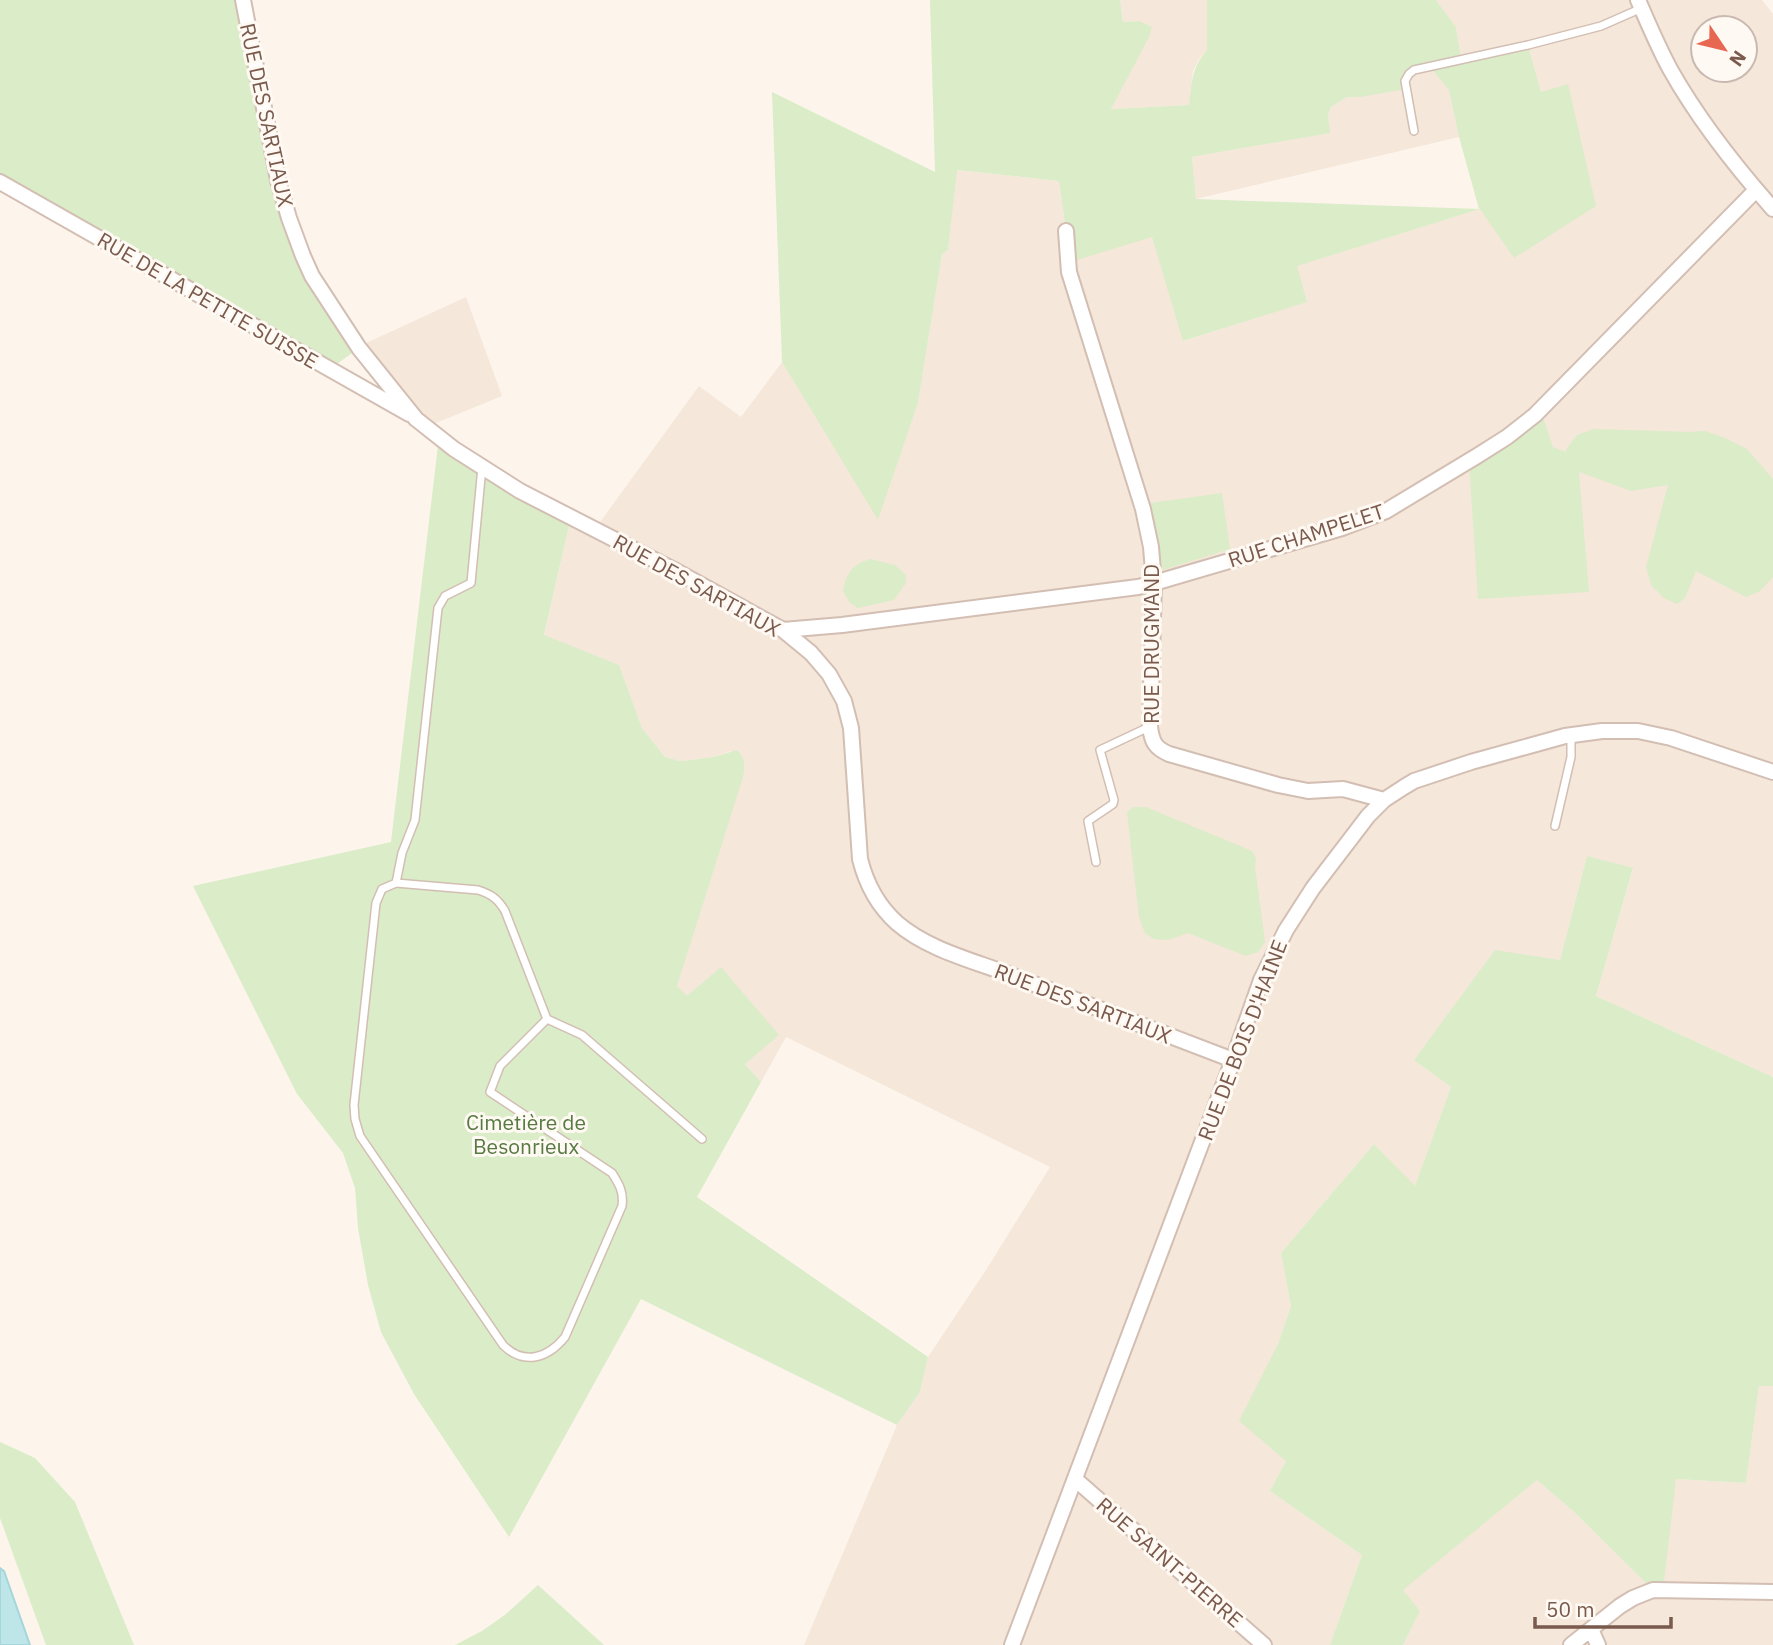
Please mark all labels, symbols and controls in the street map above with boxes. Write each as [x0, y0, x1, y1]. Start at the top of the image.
north arrow [1689, 14, 1759, 84]
street label: RUE DES SARTIAUX [234, 20, 300, 210]
text: N [1724, 46, 1752, 71]
street label: RUE DE LA PETITE SUISSE [92, 225, 324, 375]
street label: RUE CHAMPELET [1224, 497, 1388, 573]
street label: RUE DES SARTIAUX [608, 527, 786, 643]
street label: RUE DRUGMAND [1137, 564, 1165, 724]
street label: RUE DE BOIS D'HAINE [1191, 936, 1293, 1144]
street label: RUE DES SARTIAUX [991, 956, 1176, 1050]
park label: Cimetière de Besonrieux [466, 1108, 586, 1160]
street label: RUE SAINT-PIERRE [1091, 1491, 1249, 1633]
scale bar [1535, 1586, 1672, 1630]
text: 50 m [1546, 1595, 1595, 1623]

